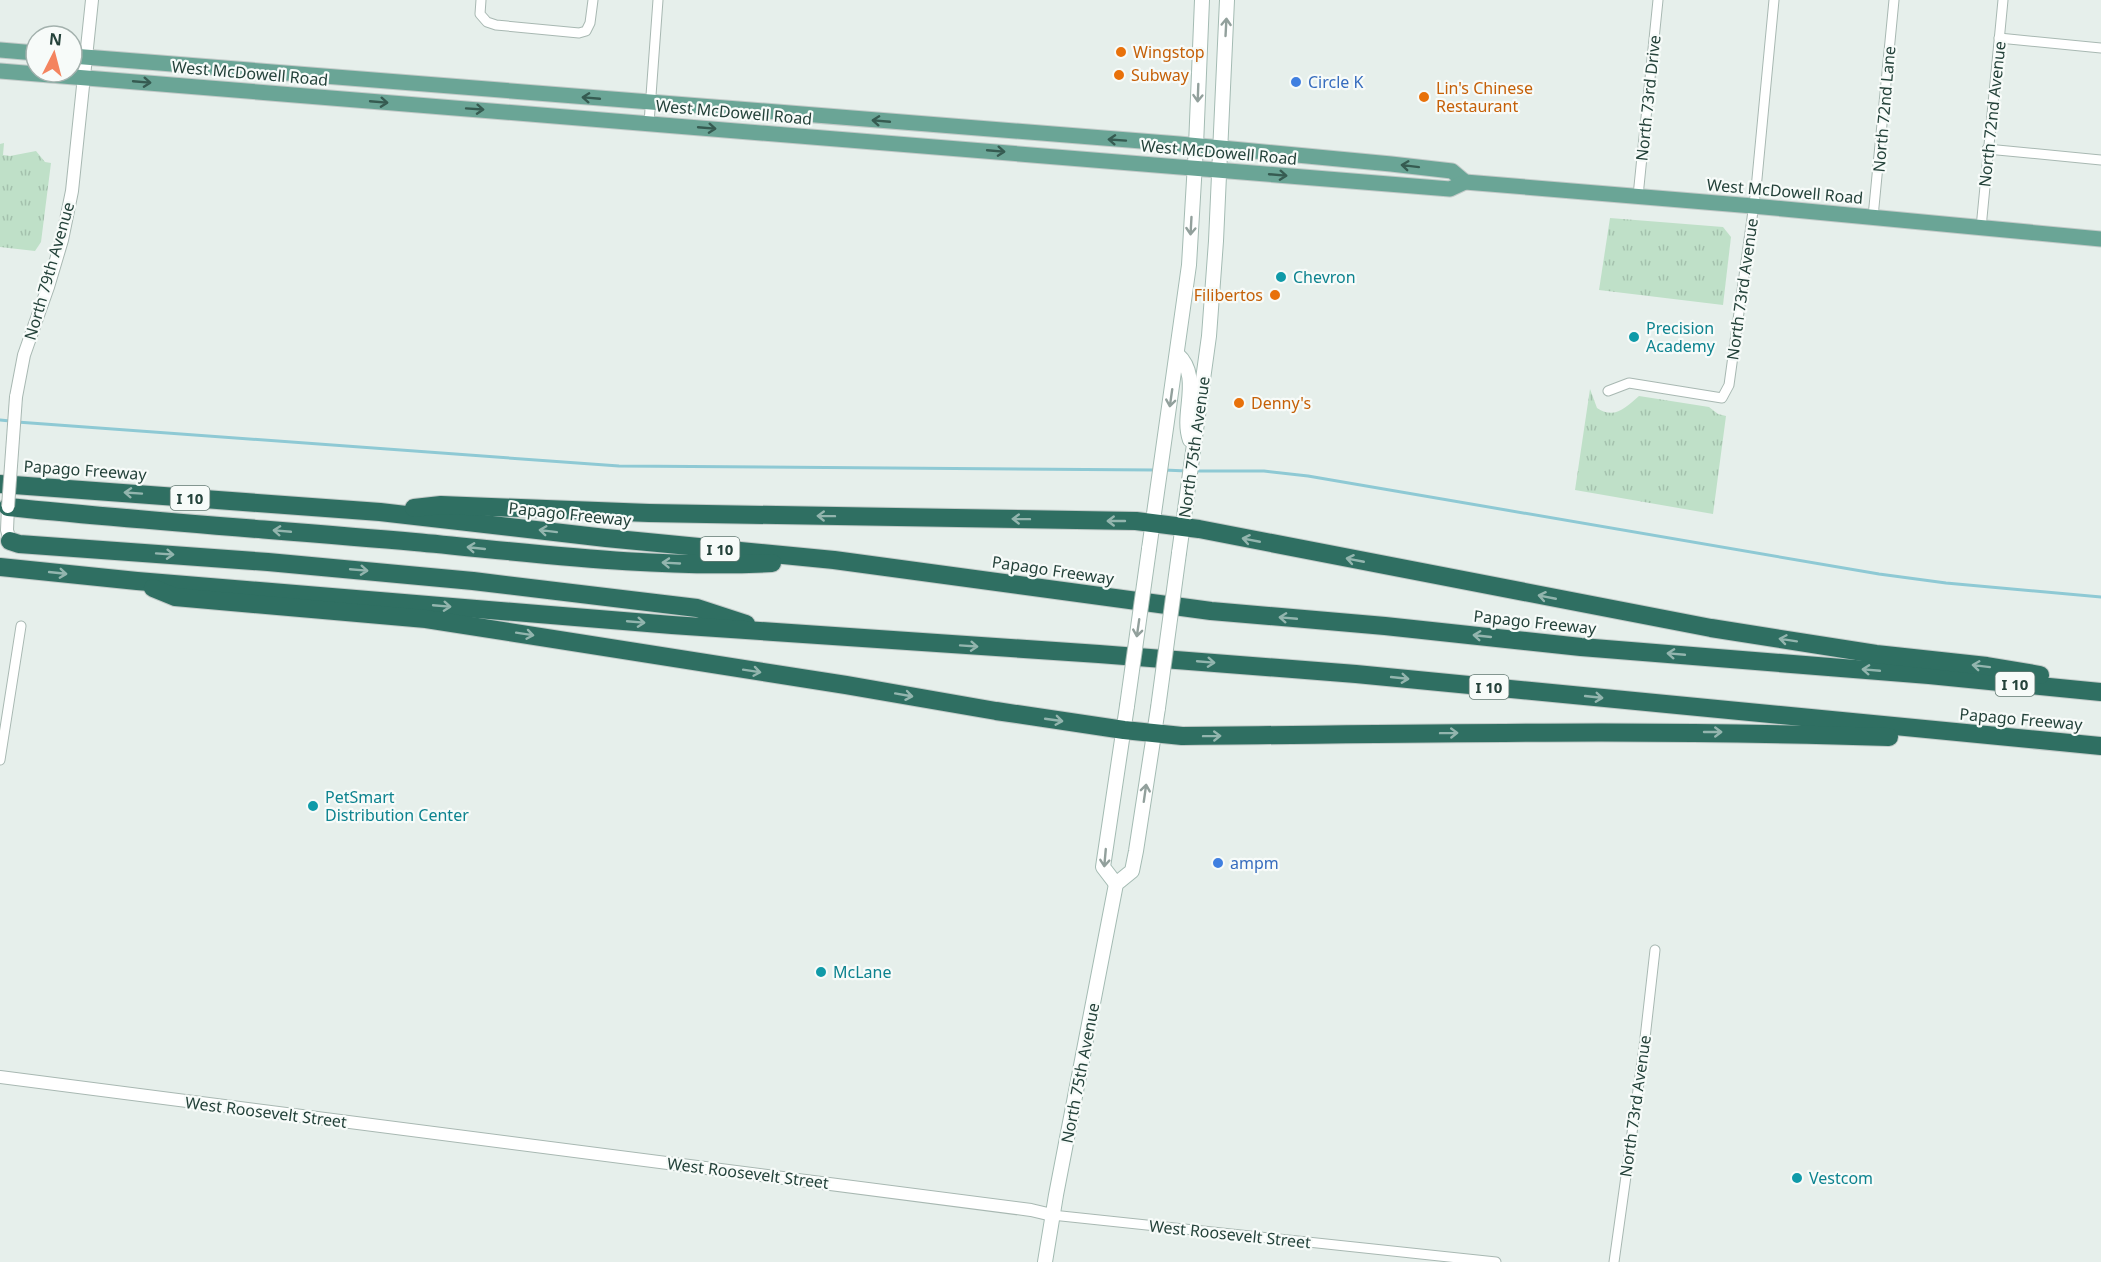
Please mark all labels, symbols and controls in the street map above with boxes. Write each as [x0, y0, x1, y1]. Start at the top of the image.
one-way arrow [1221, 17, 1232, 37]
north arrow [24, 24, 84, 84]
text: N [48, 27, 63, 51]
street label: North 73rd Drive [1630, 34, 1666, 162]
street label: North 72nd Avenue [1973, 40, 2011, 188]
place label: Wingstop [1133, 41, 1205, 63]
marker: Wingstop [1114, 45, 1128, 59]
street label: North 72nd Lane [1868, 45, 1900, 173]
street label: West McDowell Road [171, 55, 329, 91]
place label: Subway [1131, 64, 1190, 86]
marker: Subway [1112, 68, 1126, 82]
place label: Circle K [1308, 71, 1364, 93]
marker: Circle K [1289, 75, 1303, 89]
one-way arrow [131, 77, 151, 88]
place label: Lin's Chinese Restaurant [1436, 77, 1533, 117]
one-way arrow [1193, 83, 1204, 103]
marker: Lin's Chinese Restaurant [1417, 90, 1431, 104]
one-way arrow [581, 92, 601, 103]
street label: West McDowell Road [655, 94, 813, 130]
one-way arrow [369, 97, 388, 108]
one-way arrow [465, 104, 485, 115]
one-way arrow [871, 115, 891, 126]
one-way arrow [696, 123, 716, 134]
one-way arrow [1107, 134, 1127, 145]
street label: West McDowell Road [1140, 134, 1298, 170]
one-way arrow [985, 146, 1005, 157]
one-way arrow [1401, 160, 1421, 171]
one-way arrow [1268, 170, 1288, 181]
street label: West McDowell Road [1706, 173, 1864, 209]
street label: North 79th Avenue [19, 199, 79, 343]
one-way arrow [1185, 216, 1196, 236]
street label: North 73rd Avenue [1721, 217, 1763, 361]
place label: Chevron [1293, 266, 1356, 288]
marker: Chevron [1274, 270, 1288, 284]
place label: Filibertos [1194, 284, 1263, 306]
marker: Filibertos [1268, 288, 1282, 302]
place label: Precision Academy [1646, 317, 1716, 357]
marker: Precision Academy [1627, 330, 1641, 344]
street label: North 75th Avenue [1173, 375, 1215, 519]
one-way arrow [1166, 388, 1177, 408]
place label: Denny's [1251, 392, 1311, 414]
marker: Denny's [1232, 396, 1246, 410]
street label: Papago Freeway [23, 455, 148, 485]
road number: I 10 [170, 486, 210, 510]
one-way arrow [123, 488, 143, 499]
street label: Papago Freeway [508, 497, 633, 531]
one-way arrow [817, 510, 837, 522]
one-way arrow [1012, 514, 1032, 525]
one-way arrow [1107, 515, 1127, 527]
one-way arrow [273, 525, 293, 536]
one-way arrow [538, 525, 558, 536]
one-way arrow [1242, 534, 1261, 545]
road number: I 10 [700, 537, 740, 561]
one-way arrow [467, 542, 487, 553]
one-way arrow [154, 549, 174, 560]
street label: Papago Freeway [990, 551, 1116, 590]
one-way arrow [1346, 554, 1365, 565]
one-way arrow [661, 558, 681, 569]
one-way arrow [349, 565, 369, 576]
one-way arrow [48, 568, 68, 579]
one-way arrow [1537, 590, 1556, 602]
one-way arrow [431, 601, 451, 612]
street label: Papago Freeway [1473, 605, 1598, 639]
one-way arrow [1279, 612, 1299, 623]
one-way arrow [625, 617, 645, 628]
one-way arrow [1132, 617, 1143, 637]
one-way arrow [514, 629, 534, 640]
one-way arrow [1473, 630, 1493, 641]
one-way arrow [1779, 635, 1798, 646]
one-way arrow [959, 640, 979, 651]
one-way arrow [1667, 649, 1687, 660]
one-way arrow [1195, 657, 1215, 668]
one-way arrow [1972, 660, 1992, 671]
one-way arrow [742, 665, 761, 676]
one-way arrow [1861, 665, 1881, 676]
road number: I 10 [1996, 672, 2034, 696]
one-way arrow [1390, 673, 1410, 684]
road number: I 10 [1470, 675, 1508, 699]
one-way arrow [893, 690, 913, 701]
one-way arrow [1584, 692, 1604, 703]
street label: Papago Freeway [1959, 703, 2084, 735]
one-way arrow [1044, 714, 1064, 725]
one-way arrow [1703, 726, 1723, 738]
one-way arrow [1439, 728, 1459, 739]
one-way arrow [1202, 730, 1222, 742]
one-way arrow [1140, 783, 1151, 803]
place label: PetSmart Distribution Center [325, 786, 469, 826]
marker: PetSmart Distribution Center [306, 799, 320, 813]
one-way arrow [1099, 847, 1110, 867]
place label: ampm [1230, 852, 1279, 874]
marker: ampm [1211, 856, 1225, 870]
place label: McLane [833, 961, 891, 983]
marker: McLane [814, 965, 828, 979]
street label: North 75th Avenue [1056, 1001, 1104, 1145]
street label: North 73rd Avenue [1614, 1034, 1656, 1178]
street label: West Roosevelt Street [184, 1091, 348, 1133]
street label: West Roosevelt Street [666, 1152, 830, 1194]
place label: Vestcom [1809, 1167, 1873, 1189]
marker: Vestcom [1790, 1171, 1804, 1185]
street label: West Roosevelt Street [1148, 1215, 1312, 1253]

